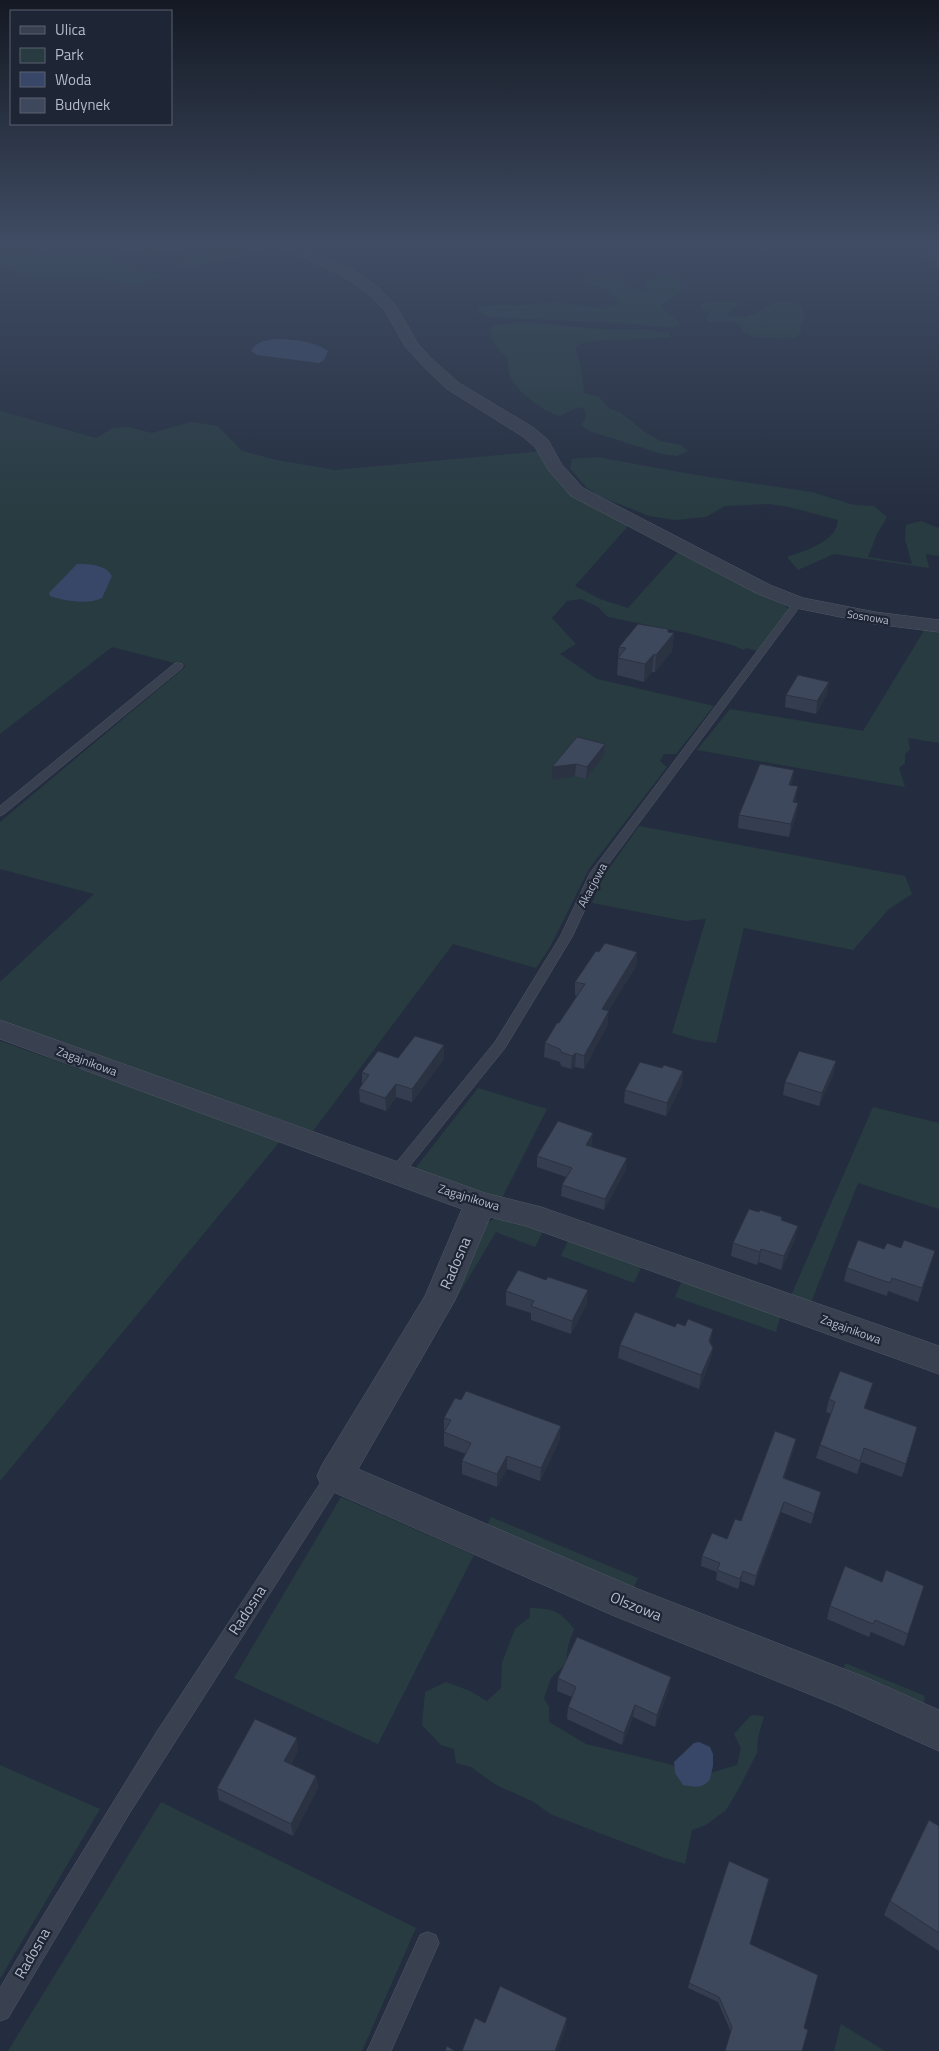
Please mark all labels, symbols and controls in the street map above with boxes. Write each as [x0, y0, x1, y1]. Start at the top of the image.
legend [10, 10, 172, 125]
text: Ulica [55, 18, 86, 41]
text: Park [55, 43, 84, 66]
text: Woda [55, 68, 92, 91]
text: Budynek [55, 93, 110, 116]
street label: Sosnowa [846, 606, 891, 628]
street label: Akacjowa [572, 859, 612, 911]
street label: Zagajnikowa [54, 1041, 120, 1081]
street label: Zagajnikowa [436, 1179, 502, 1215]
street label: Radosna [434, 1233, 477, 1293]
street label: Zagajnikowa [818, 1309, 884, 1349]
street label: Radosna [222, 1580, 272, 1639]
street label: Olszowa [607, 1585, 666, 1627]
street label: Radosna [8, 1923, 56, 1983]

